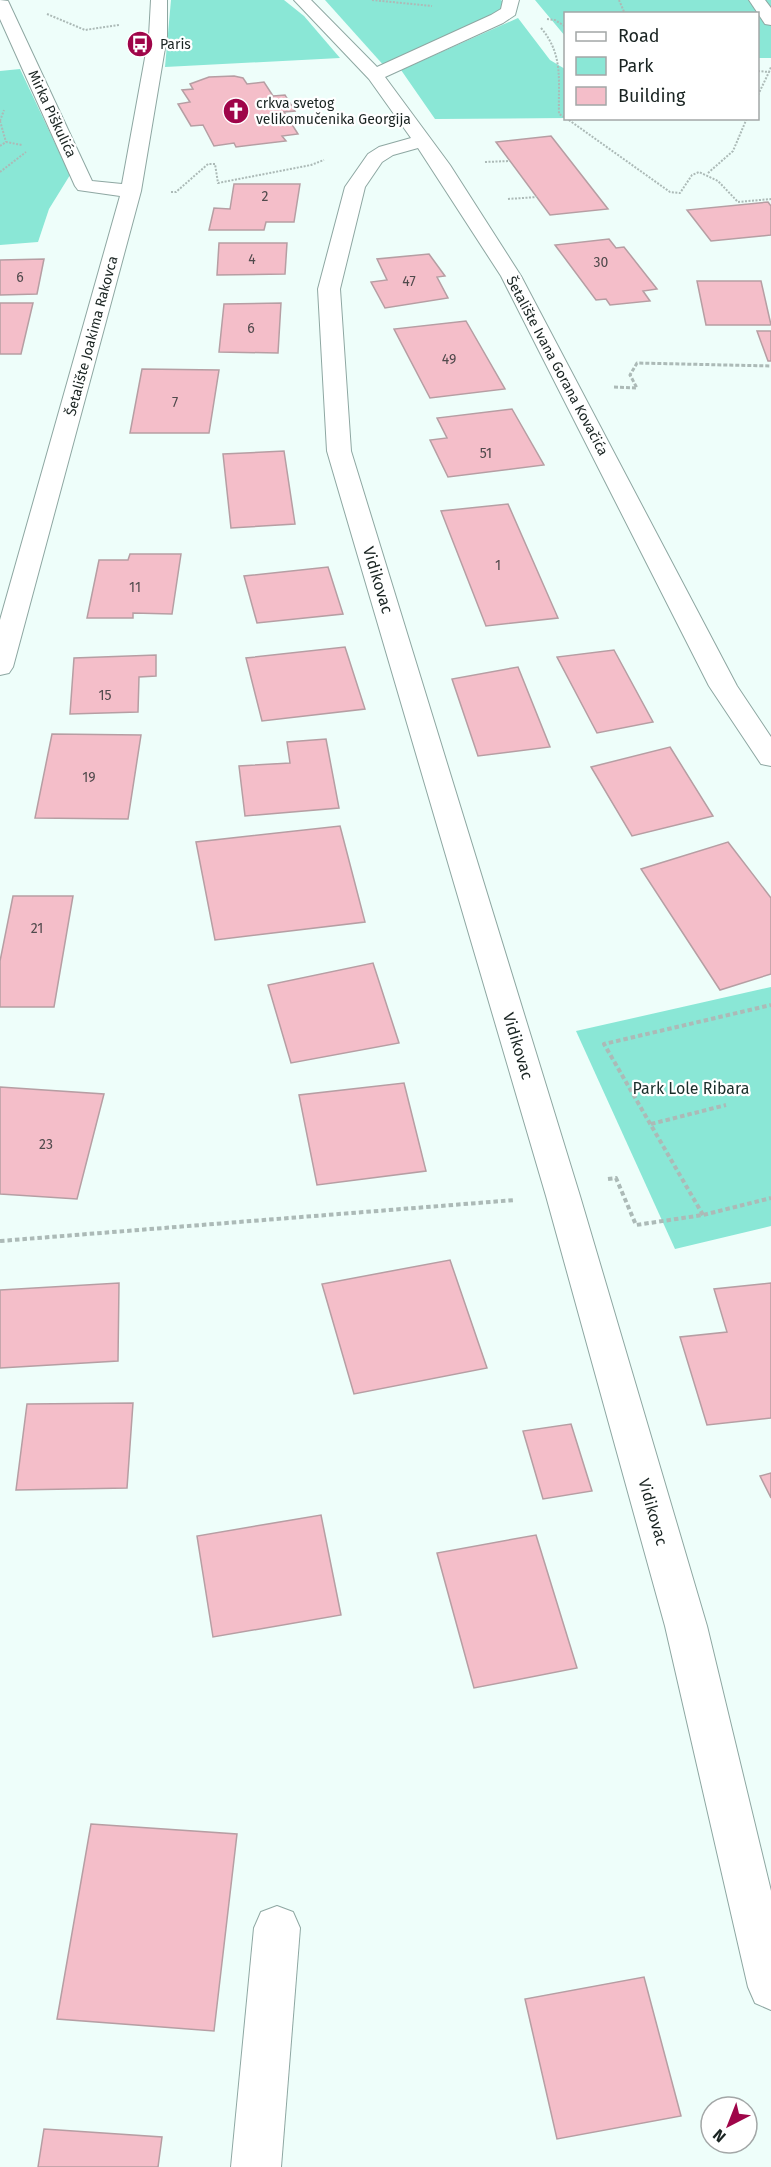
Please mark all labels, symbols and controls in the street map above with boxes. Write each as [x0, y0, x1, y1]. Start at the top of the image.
legend [564, 12, 759, 120]
text: Road [618, 25, 660, 47]
bus stop icon: Paris [125, 29, 155, 59]
place label: Paris [160, 36, 191, 53]
text: Park [618, 55, 654, 77]
street label: Mirka Piškulića [24, 68, 80, 160]
text: Building [618, 85, 686, 107]
place label: crkva svetog velikomučenika Georgija [256, 95, 411, 128]
church icon: crkva svetog velikomučenika Georgija [221, 96, 251, 126]
house number: 2 [262, 188, 269, 205]
house number: 4 [248, 251, 256, 268]
street label: Šetalište Joakima Rakovca [61, 254, 122, 418]
house number: 30 [594, 254, 609, 271]
house number: 6 [16, 269, 24, 286]
house number: 47 [402, 273, 416, 290]
street label: Šetalište Ivana Gorana Kovačića [502, 273, 613, 459]
house number: 6 [247, 320, 255, 337]
house number: 49 [442, 351, 456, 368]
house number: 7 [172, 394, 178, 411]
house number: 51 [480, 445, 492, 462]
street label: Vidikovac [359, 544, 397, 616]
house number: 1 [495, 557, 501, 574]
house number: 11 [129, 579, 141, 596]
house number: 15 [98, 687, 112, 704]
house number: 19 [82, 769, 96, 786]
house number: 21 [31, 920, 43, 937]
street label: Vidikovac [499, 1010, 537, 1082]
park label: Park Lole Ribara [633, 1079, 749, 1098]
house number: 23 [39, 1136, 53, 1153]
street label: Vidikovac [634, 1476, 672, 1548]
north arrow [699, 2095, 759, 2155]
text: N [709, 2125, 730, 2146]

